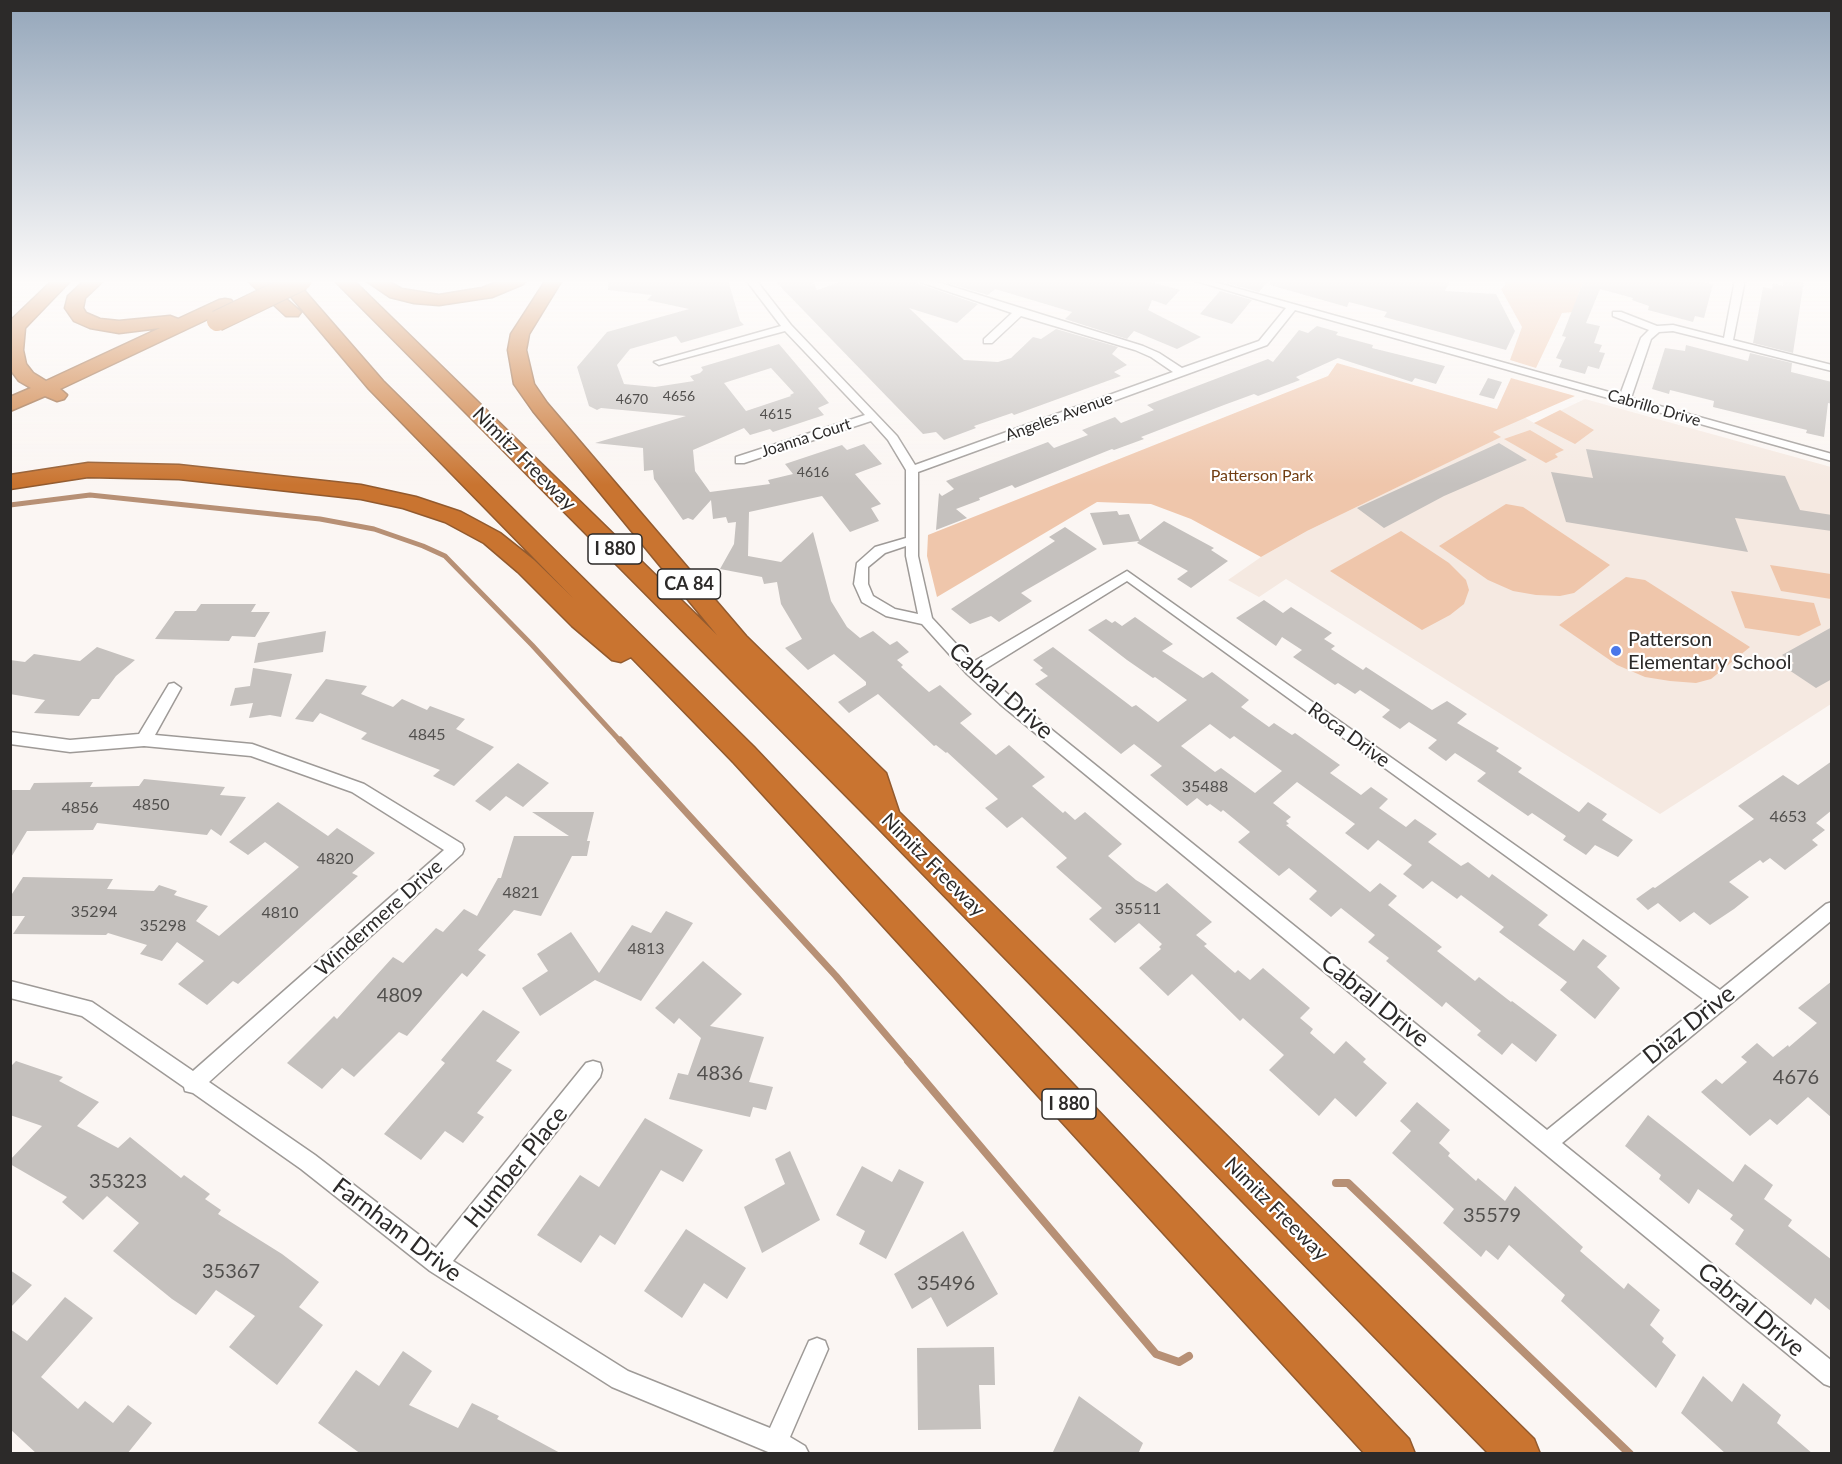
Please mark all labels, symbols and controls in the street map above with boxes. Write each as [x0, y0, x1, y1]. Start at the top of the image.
street label: Cabrillo Drive [1605, 386, 1703, 430]
house number: 4656 [663, 388, 695, 404]
street label: Angeles Avenue [1003, 389, 1115, 445]
house number: 4670 [616, 391, 648, 407]
street label: Nimitz Freeway [467, 402, 581, 516]
house number: 4615 [760, 406, 792, 422]
street label: Joanna Court [759, 414, 853, 462]
house number: 4616 [797, 464, 829, 480]
park label: Patterson Park [1211, 466, 1313, 486]
road number: I 880 [588, 534, 642, 564]
road number: CA 84 [658, 569, 720, 599]
place label: Patterson Elementary School [1628, 628, 1791, 675]
street label: Cabral Drive [943, 637, 1059, 745]
marker: Patterson Elementary School [1609, 644, 1623, 658]
street label: Roca Drive [1303, 697, 1395, 773]
house number: 4845 [408, 725, 446, 745]
house number: 35488 [1182, 777, 1228, 797]
house number: 4850 [132, 795, 170, 815]
house number: 4856 [61, 798, 99, 818]
house number: 4653 [1769, 807, 1807, 827]
street label: Nimitz Freeway [876, 808, 990, 922]
house number: 4820 [316, 849, 354, 869]
street label: Windermere Drive [310, 855, 448, 981]
house number: 4821 [502, 883, 540, 903]
house number: 35511 [1115, 899, 1161, 919]
house number: 35294 [71, 902, 117, 922]
house number: 4810 [261, 903, 299, 923]
house number: 35298 [140, 916, 186, 936]
house number: 4813 [627, 939, 665, 959]
street label: Cabral Drive [1315, 949, 1435, 1053]
street label: Diaz Drive [1637, 979, 1741, 1071]
house number: 4809 [377, 984, 423, 1008]
house number: 4836 [697, 1062, 743, 1086]
house number: 4676 [1773, 1066, 1819, 1090]
road number: I 880 [1042, 1089, 1096, 1119]
street label: Humber Place [458, 1100, 574, 1234]
street label: Nimitz Freeway [1219, 1152, 1333, 1266]
house number: 35323 [89, 1170, 147, 1194]
street label: Farnham Drive [327, 1172, 467, 1288]
house number: 35579 [1463, 1204, 1521, 1228]
street label: Cabral Drive [1692, 1257, 1810, 1363]
house number: 35367 [202, 1260, 260, 1284]
house number: 35496 [917, 1272, 975, 1296]

